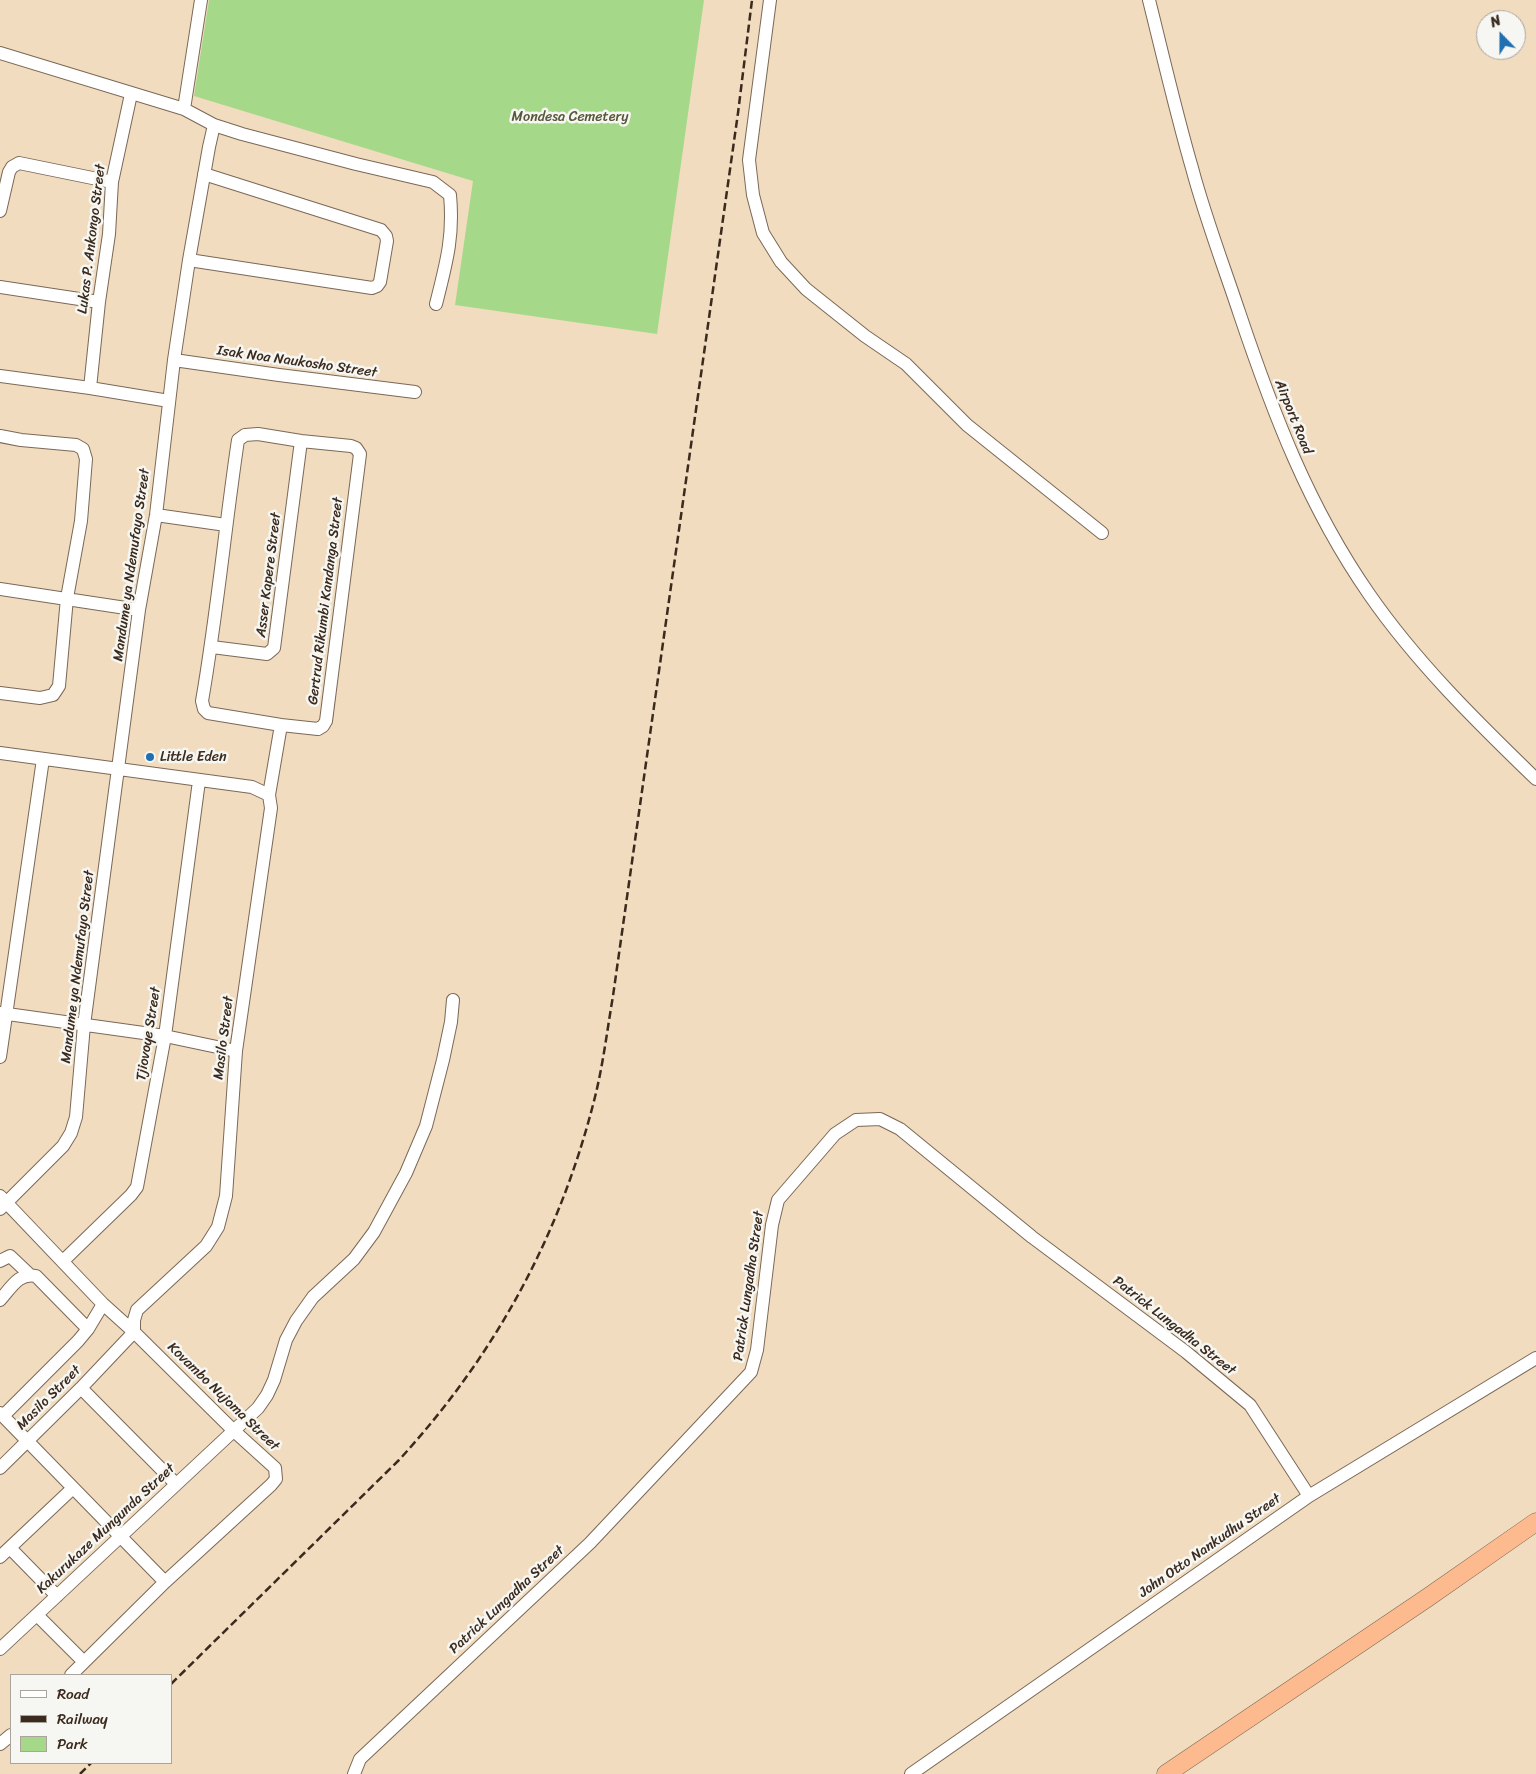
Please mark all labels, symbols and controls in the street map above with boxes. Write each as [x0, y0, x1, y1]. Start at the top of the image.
text: N [1486, 8, 1505, 35]
north arrow [1476, 10, 1526, 60]
park label: Mondesa Cemetery [512, 109, 628, 125]
street label: Lukas P. Ankongo Street [74, 163, 110, 315]
street label: Isak Noa Naukosho Street [216, 342, 378, 382]
street label: Airport Road [1270, 377, 1316, 457]
street label: Mandume ya Ndemufayo Street [110, 468, 154, 662]
street label: Gertrud Rikumbi Kandanga Street [305, 496, 347, 706]
street label: Asser Kapere Street [253, 512, 285, 638]
place label: Little Eden [160, 749, 227, 765]
marker: Little Eden [144, 751, 156, 763]
street label: Mandume ya Ndemufayo Street [58, 870, 98, 1064]
street label: Tjiovoye Street [133, 986, 165, 1082]
street label: Masilo Street [211, 995, 237, 1081]
street label: Patrick Lungadha Street [730, 1210, 768, 1362]
street label: Patrick Lungadha Street [1109, 1273, 1239, 1379]
street label: Kovambo Nujoma Street [164, 1339, 282, 1455]
street label: Masilo Street [13, 1362, 85, 1434]
street label: Kakurukaze Mungunda Street [33, 1460, 179, 1598]
street label: John Otto Nankudhu Street [1136, 1491, 1284, 1601]
street label: Patrick Lungadha Street [446, 1542, 568, 1658]
legend [10, 1674, 172, 1764]
text: Road [57, 1681, 89, 1707]
text: Railway [57, 1706, 108, 1732]
text: Park [57, 1731, 88, 1757]

